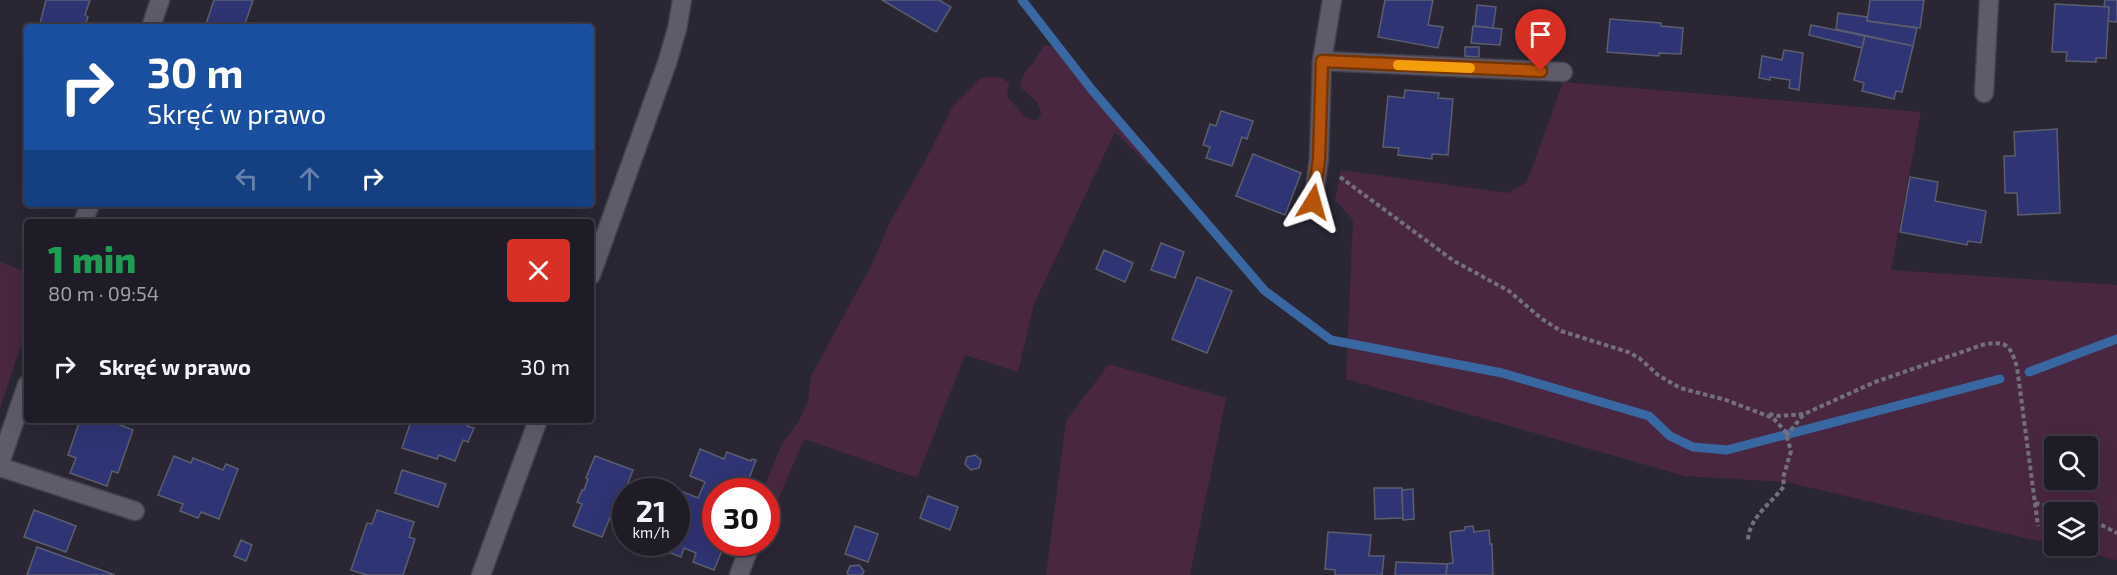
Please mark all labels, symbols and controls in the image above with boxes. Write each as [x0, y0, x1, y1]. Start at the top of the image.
pin [1515, 9, 1566, 71]
icon: arrive [1524, 18, 1557, 51]
text: 30 m [147, 46, 243, 96]
icon: right [48, 48, 126, 126]
text: Skręć w prawo [147, 97, 326, 129]
icon: left [230, 162, 263, 195]
icon: ahead [293, 162, 326, 195]
icon: right [356, 162, 389, 195]
position arrow [1281, 170, 1345, 234]
text: 1 min [48, 237, 136, 280]
button: close [507, 239, 570, 302]
text: 80 m · 09:54 [48, 281, 159, 305]
icon: right [48, 350, 81, 383]
text: Skręć w prawo [99, 353, 251, 379]
text: 30 m [520, 353, 570, 379]
map controls [2044, 436, 2098, 556]
button: search [2044, 436, 2098, 490]
speed limit sign: 30 [702, 478, 780, 556]
text: 21 [636, 492, 666, 528]
button: layers [2044, 502, 2098, 556]
text: km/h [632, 523, 670, 541]

